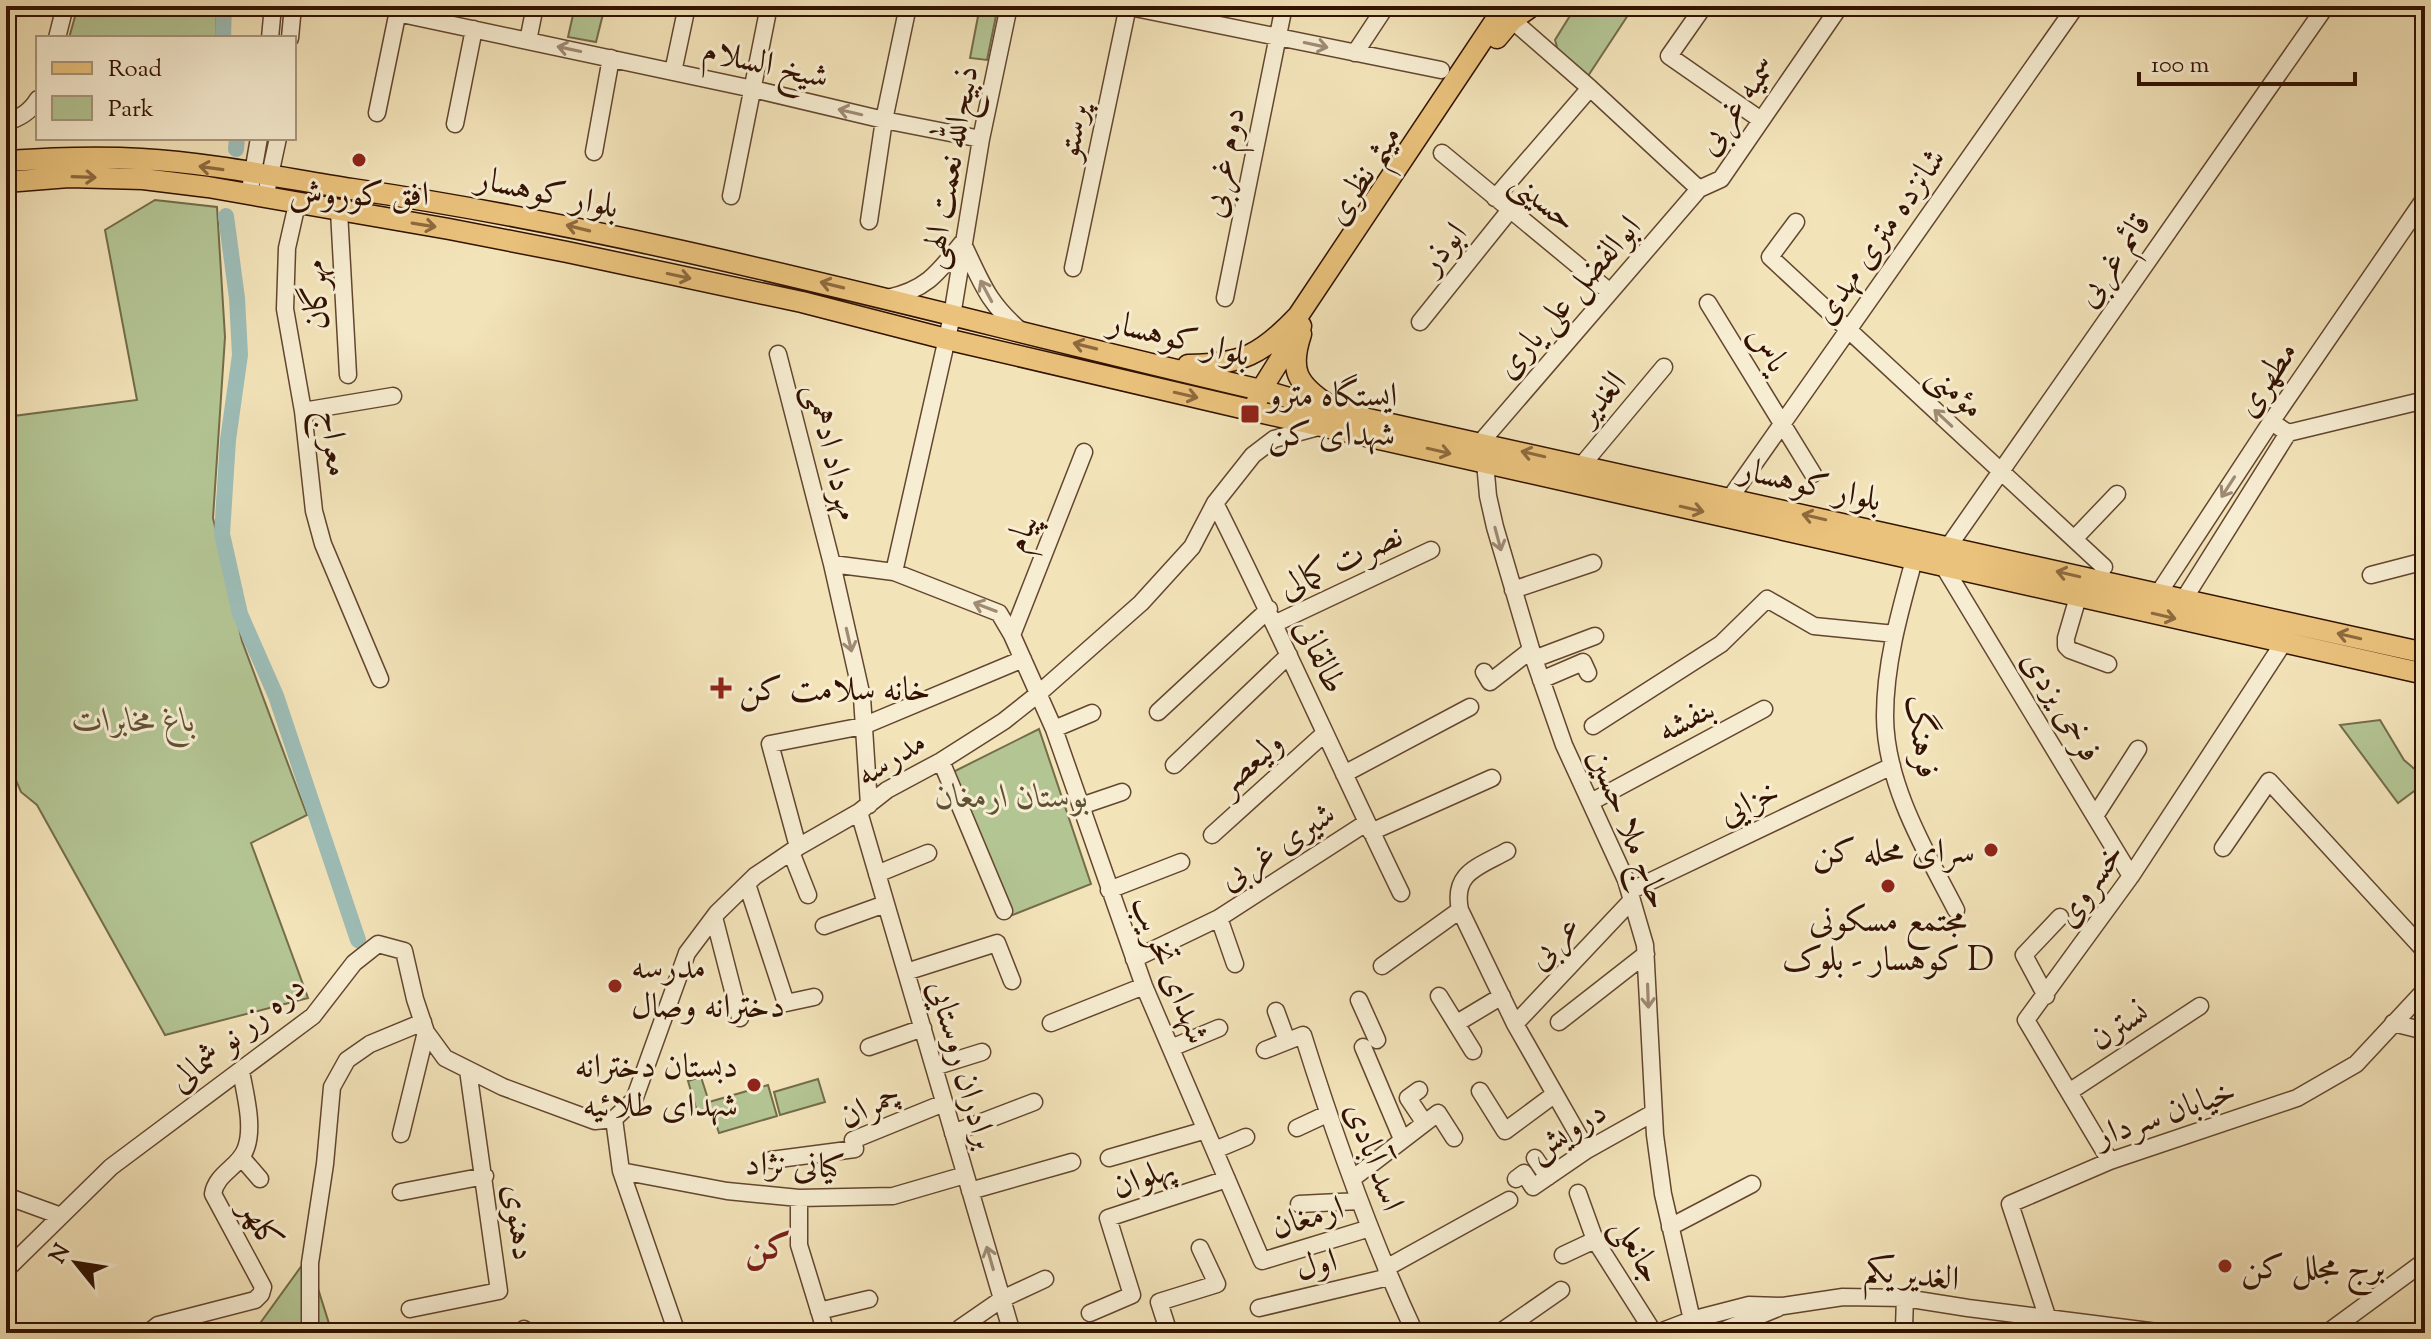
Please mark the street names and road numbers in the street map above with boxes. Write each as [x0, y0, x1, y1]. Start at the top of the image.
street label: شیخ السلام [697, 27, 833, 107]
street label: سمیه غربی [1686, 46, 1790, 166]
street label: ذبیح‌الله نعمت الهی [905, 61, 996, 274]
street label: پرستو [1044, 97, 1105, 167]
street label: دوم غربی [1191, 103, 1262, 223]
street label: میثم نظری [1314, 116, 1421, 239]
street label: شانزده متری مهدی [1802, 139, 1960, 335]
street label: بلوار کوهسار [469, 155, 623, 233]
street label: حسینی [1498, 160, 1587, 245]
street label: قائم غربی [2065, 204, 2167, 319]
street label: ابوالفضل علی یاری [1485, 206, 1654, 391]
street label: ابوذر [1407, 213, 1481, 288]
street label: مهرگان [291, 258, 344, 331]
street label: بلوار کوهسار [1100, 298, 1255, 382]
street label: یاس [1734, 317, 1801, 384]
street label: مطهری [2224, 332, 2311, 428]
street label: مؤمنی [1915, 353, 1994, 432]
street label: الغدیر [1563, 361, 1640, 439]
street label: مهرداد ادهمی [790, 378, 871, 526]
street label: معراج [302, 407, 361, 480]
street label: بلوار کوهسار [1731, 446, 1886, 527]
street label: پیام [993, 506, 1055, 561]
street label: نصرت کمالی [1271, 513, 1412, 613]
street label: طالقانی [1280, 611, 1358, 702]
street label: فرخی یزدی [2007, 641, 2113, 772]
street label: بنفشه [1649, 686, 1724, 757]
street label: فرهنگ [1890, 692, 1951, 781]
street label: مدرسه [847, 719, 937, 801]
street label: ولیعصر [1204, 721, 1296, 810]
street label: حاج ملا حسین [1571, 742, 1682, 918]
street label: خزایی [1711, 769, 1788, 840]
street label: شیری غربی [1209, 792, 1346, 904]
street label: خسروی [2044, 834, 2138, 938]
street label: شهدای تخریب [1117, 889, 1221, 1052]
street label: عربی [1516, 905, 1593, 982]
street label: دره زر نو شمالی [159, 964, 317, 1105]
street label: برادران روستایی [913, 975, 1008, 1155]
street label: نسترن [2080, 989, 2159, 1064]
street label: خیابان سردار [2086, 1068, 2243, 1163]
street label: چمران [831, 1071, 910, 1143]
street label: درویش [1519, 1089, 1617, 1175]
street label: اسد آبادی [1330, 1096, 1415, 1219]
street label: کیانی نژاد [744, 1141, 846, 1194]
street label: پهلوان [1106, 1145, 1183, 1213]
street label: دهنوی [489, 1181, 547, 1263]
street label: ارمغان [1266, 1185, 1351, 1254]
street label: کلهر [225, 1189, 294, 1260]
street label: جانعلی [1597, 1208, 1675, 1293]
street label: اول [1291, 1238, 1343, 1295]
street label: الغدیر یکم [1861, 1247, 1962, 1310]

